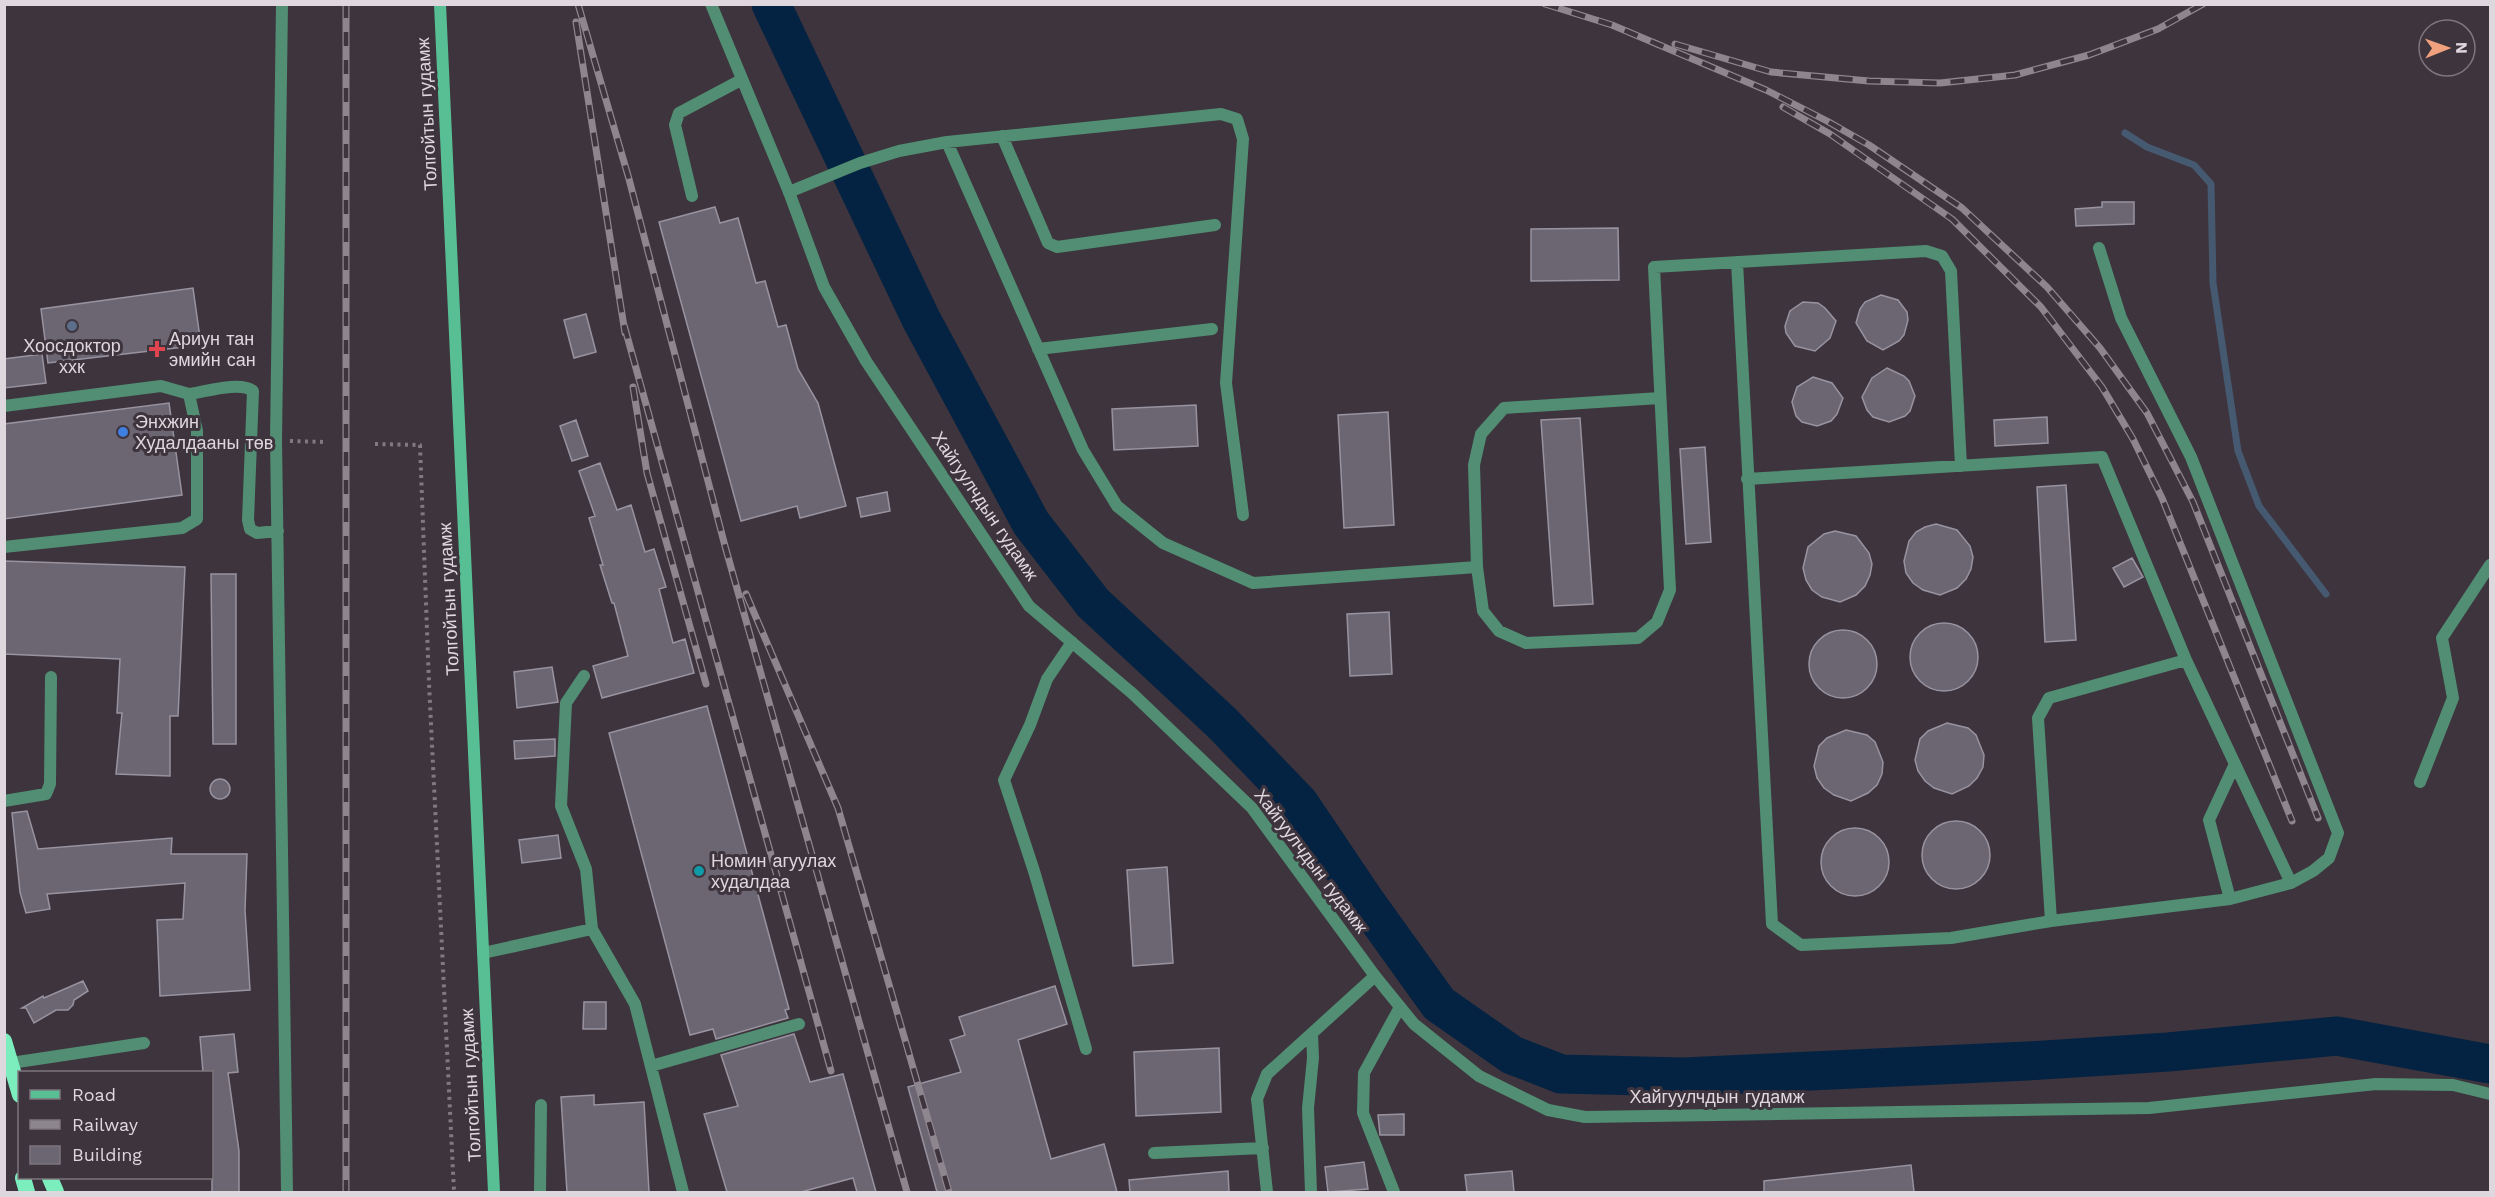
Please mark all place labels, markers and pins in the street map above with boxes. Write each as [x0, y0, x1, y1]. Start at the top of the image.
marker: Хоосдоктор ххк [65, 319, 79, 333]
place label: Ариун тан эмийн сан [169, 328, 256, 370]
place label: Хоосдоктор ххк [23, 335, 121, 377]
marker: Ариун тан эмийн сан [150, 342, 164, 356]
place label: Энхжин Худалдааны төв [135, 411, 273, 453]
marker: Энхжин Худалдааны төв [116, 425, 130, 439]
place label: Номин агуулах худалдаа [711, 850, 836, 892]
marker: Номин агуулах худалдаа [692, 864, 706, 878]

